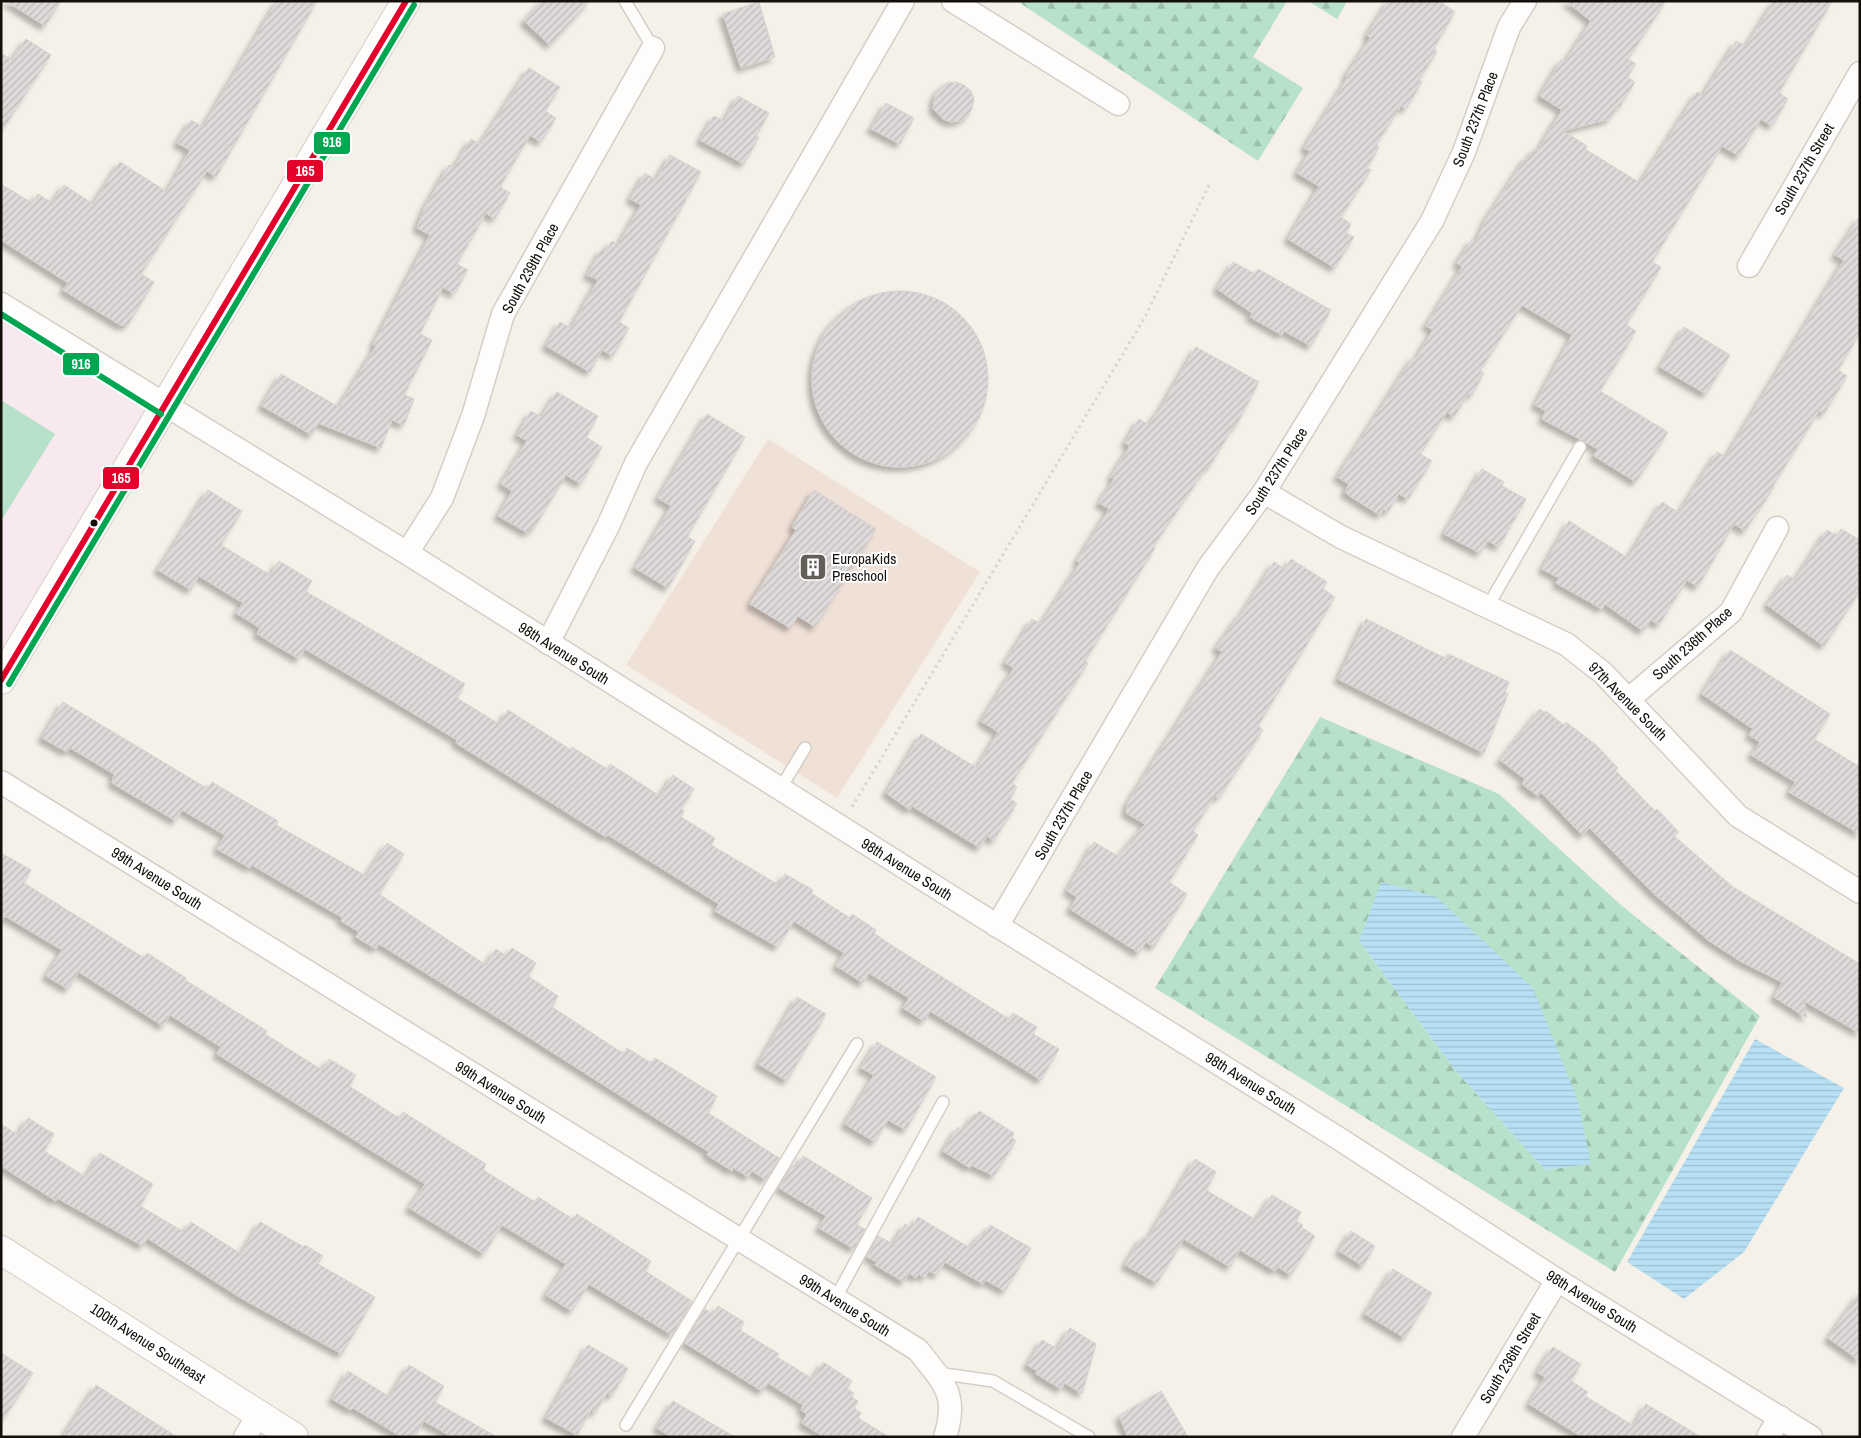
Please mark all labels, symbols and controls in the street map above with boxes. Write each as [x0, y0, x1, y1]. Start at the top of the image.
street label: South 237th Place [1447, 68, 1503, 170]
street label: South 237th Street [1769, 119, 1839, 219]
line badge: 916 [313, 131, 351, 155]
text: 916 [322, 133, 342, 151]
line badge: 165 [286, 159, 324, 183]
text: 165 [295, 162, 315, 180]
street label: South 239th Place [496, 219, 564, 317]
line badge: 916 [62, 352, 100, 376]
text: 916 [71, 355, 91, 373]
street label: South 237th Place [1240, 423, 1312, 519]
line badge: 165 [102, 466, 140, 490]
text: 165 [111, 469, 131, 487]
unlabelled marker [89, 518, 99, 528]
place label: EuropaKids Preschool [832, 548, 896, 586]
building icon: EuropaKids Preschool [798, 552, 828, 582]
street label: South 236th Place [1648, 601, 1736, 684]
street label: 98th Avenue South [514, 617, 614, 689]
street label: 97th Avenue South [1584, 657, 1672, 745]
street label: South 237th Place [1029, 766, 1097, 864]
street label: 98th Avenue South [857, 833, 957, 905]
street label: 99th Avenue South [107, 842, 207, 914]
street label: 98th Avenue South [1201, 1047, 1301, 1119]
street label: 99th Avenue South [451, 1056, 551, 1128]
street label: 98th Avenue South [1542, 1265, 1642, 1337]
street label: 99th Avenue South [795, 1269, 895, 1341]
street label: 100th Avenue Southeast [86, 1298, 210, 1389]
street label: South 236th Street [1475, 1308, 1546, 1407]

